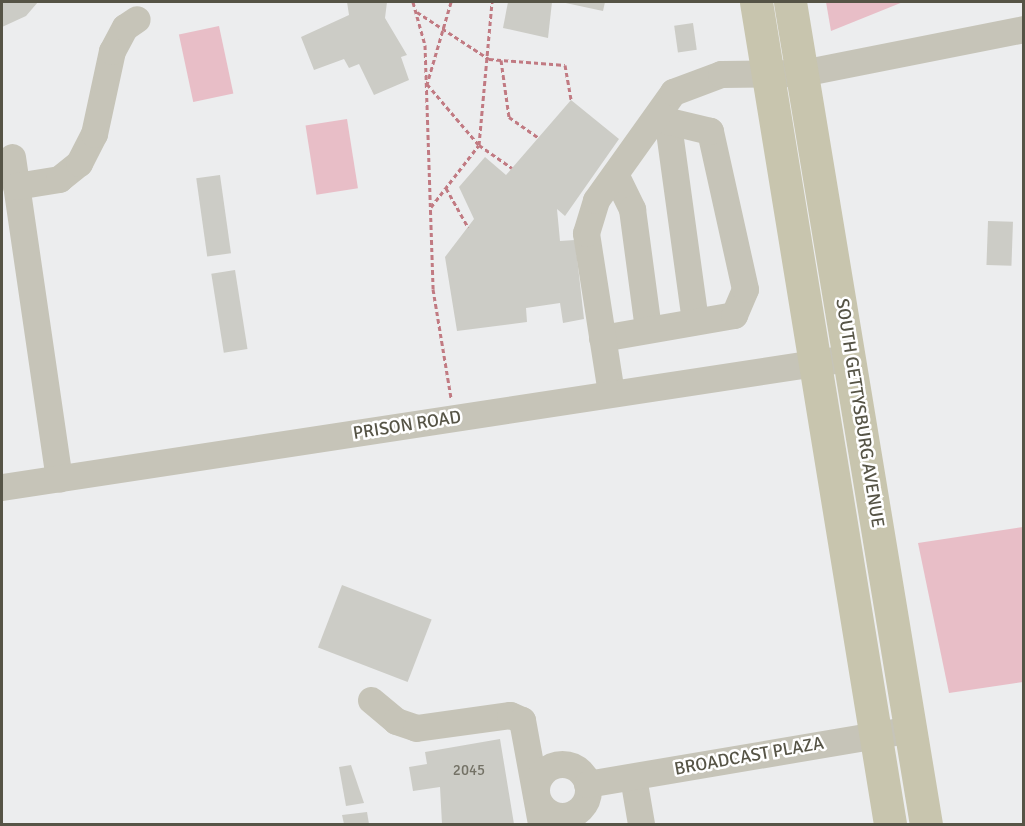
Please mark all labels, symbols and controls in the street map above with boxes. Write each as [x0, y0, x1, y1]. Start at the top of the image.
street label: SOUTH GETTYSBURG AVENUE [831, 297, 889, 529]
street label: PRISON ROAD [351, 406, 463, 444]
street label: BROADCAST PLAZA [673, 732, 825, 780]
house number: 2045 [453, 762, 485, 780]

